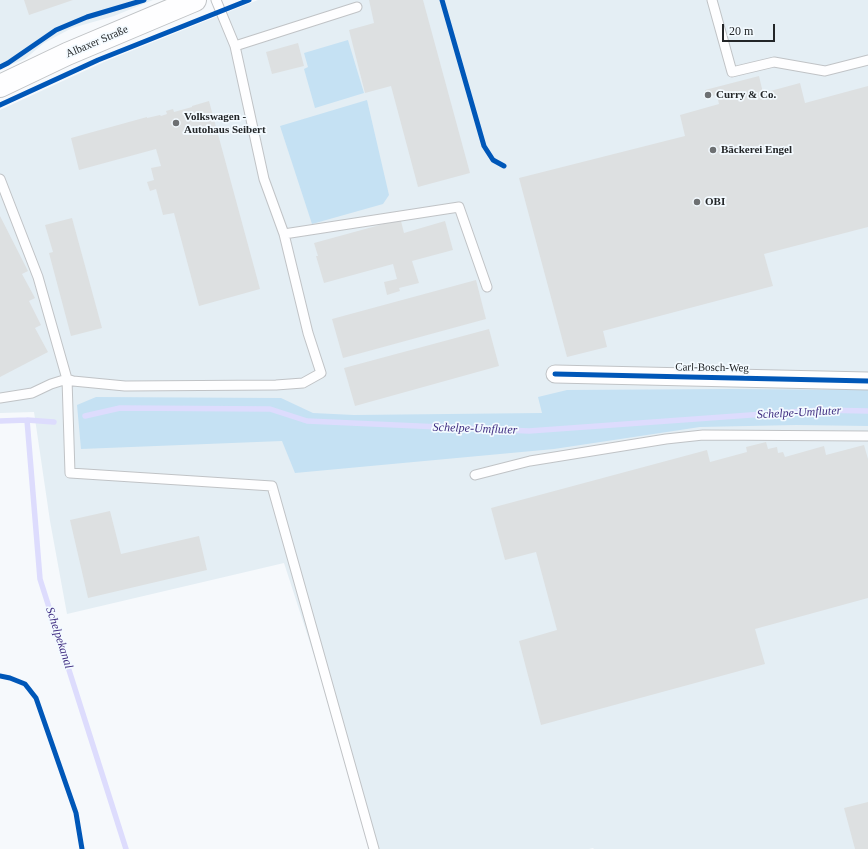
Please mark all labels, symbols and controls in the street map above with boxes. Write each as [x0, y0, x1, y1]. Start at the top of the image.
scale bar [724, 16, 777, 42]
street label: Albaxer Straße [64, 23, 130, 61]
text: 20 m [729, 24, 753, 38]
place label: Curry & Co. [716, 88, 776, 102]
marker: Curry & Co. [703, 90, 713, 100]
place label: Volkswagen - Autohaus Seibert [184, 110, 266, 136]
marker: Volkswagen - Autohaus Seibert [171, 118, 181, 128]
place label: Bäckerei Engel [721, 143, 792, 157]
marker: Bäckerei Engel [708, 145, 718, 155]
place label: OBI [705, 195, 725, 209]
marker: OBI [692, 197, 702, 207]
street label: Carl-Bosch-Weg [675, 361, 749, 375]
water label: Schelpe-Umfluter [756, 404, 842, 422]
water label: Schelpe-Umfluter [432, 420, 518, 438]
water label: Schelpekanal [42, 605, 76, 671]

